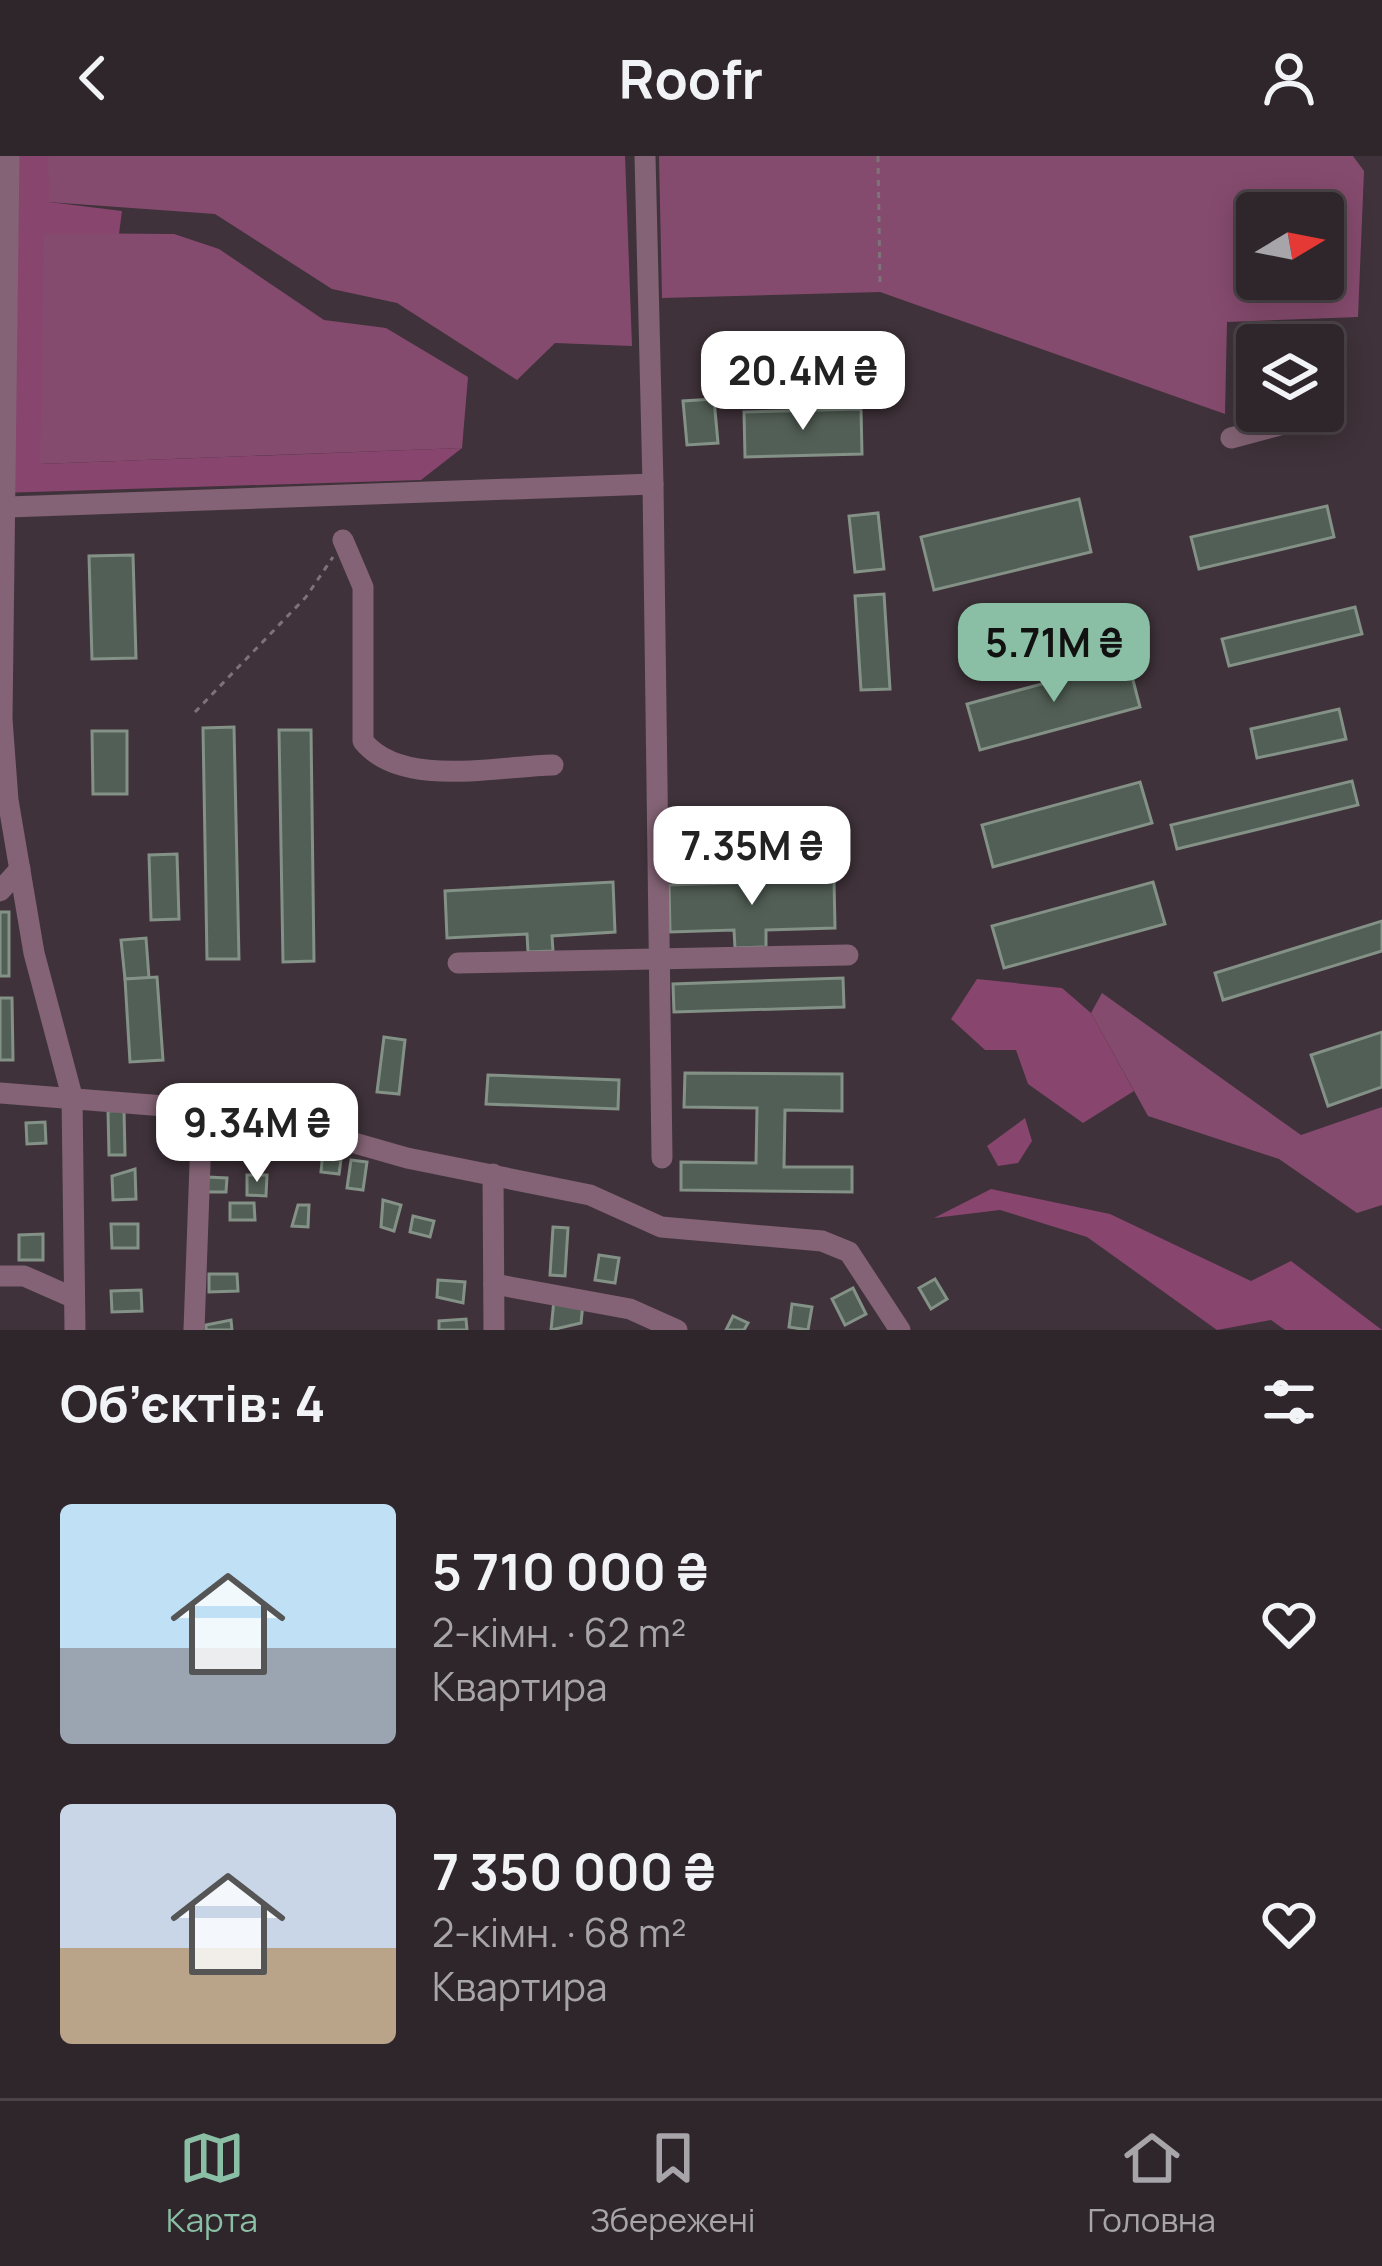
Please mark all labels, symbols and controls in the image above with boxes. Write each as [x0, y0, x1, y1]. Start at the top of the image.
text: Roofr [619, 41, 763, 115]
icon: back [60, 45, 126, 111]
icon: person [1256, 45, 1322, 111]
north arrow [1236, 192, 1344, 300]
map controls [1236, 192, 1344, 432]
button: layers [1236, 324, 1344, 432]
pin: 20.4M ₴ [692, 331, 914, 433]
text: 20.4M ₴ [728, 343, 878, 397]
pin: 5.71M ₴ [943, 603, 1165, 705]
text: 5.71M ₴ [985, 615, 1123, 669]
pin: 7.35M ₴ [641, 806, 863, 908]
text: 7.35M ₴ [680, 818, 824, 872]
pin: 9.34M ₴ [146, 1083, 368, 1185]
text: 9.34M ₴ [183, 1095, 331, 1149]
text: Об’єктів: 4 [60, 1368, 326, 1437]
icon: filters [1256, 1369, 1322, 1435]
text: 5 710 000 ₴ [432, 1536, 708, 1605]
icon: home [156, 1552, 300, 1696]
icon: heart [1256, 1591, 1322, 1657]
text: 2-кімн. · 62 m² [432, 1605, 686, 1659]
text: Квартира [432, 1659, 607, 1713]
text: 7 350 000 ₴ [432, 1836, 716, 1905]
icon: home [156, 1852, 300, 1996]
icon: heart [1256, 1891, 1322, 1957]
text: 2-кімн. · 68 m² [432, 1905, 687, 1959]
text: Квартира [432, 1959, 607, 2013]
tab: Карта [166, 2125, 258, 2242]
tab: Збережені [590, 2125, 755, 2242]
tab: Головна [1088, 2125, 1216, 2242]

